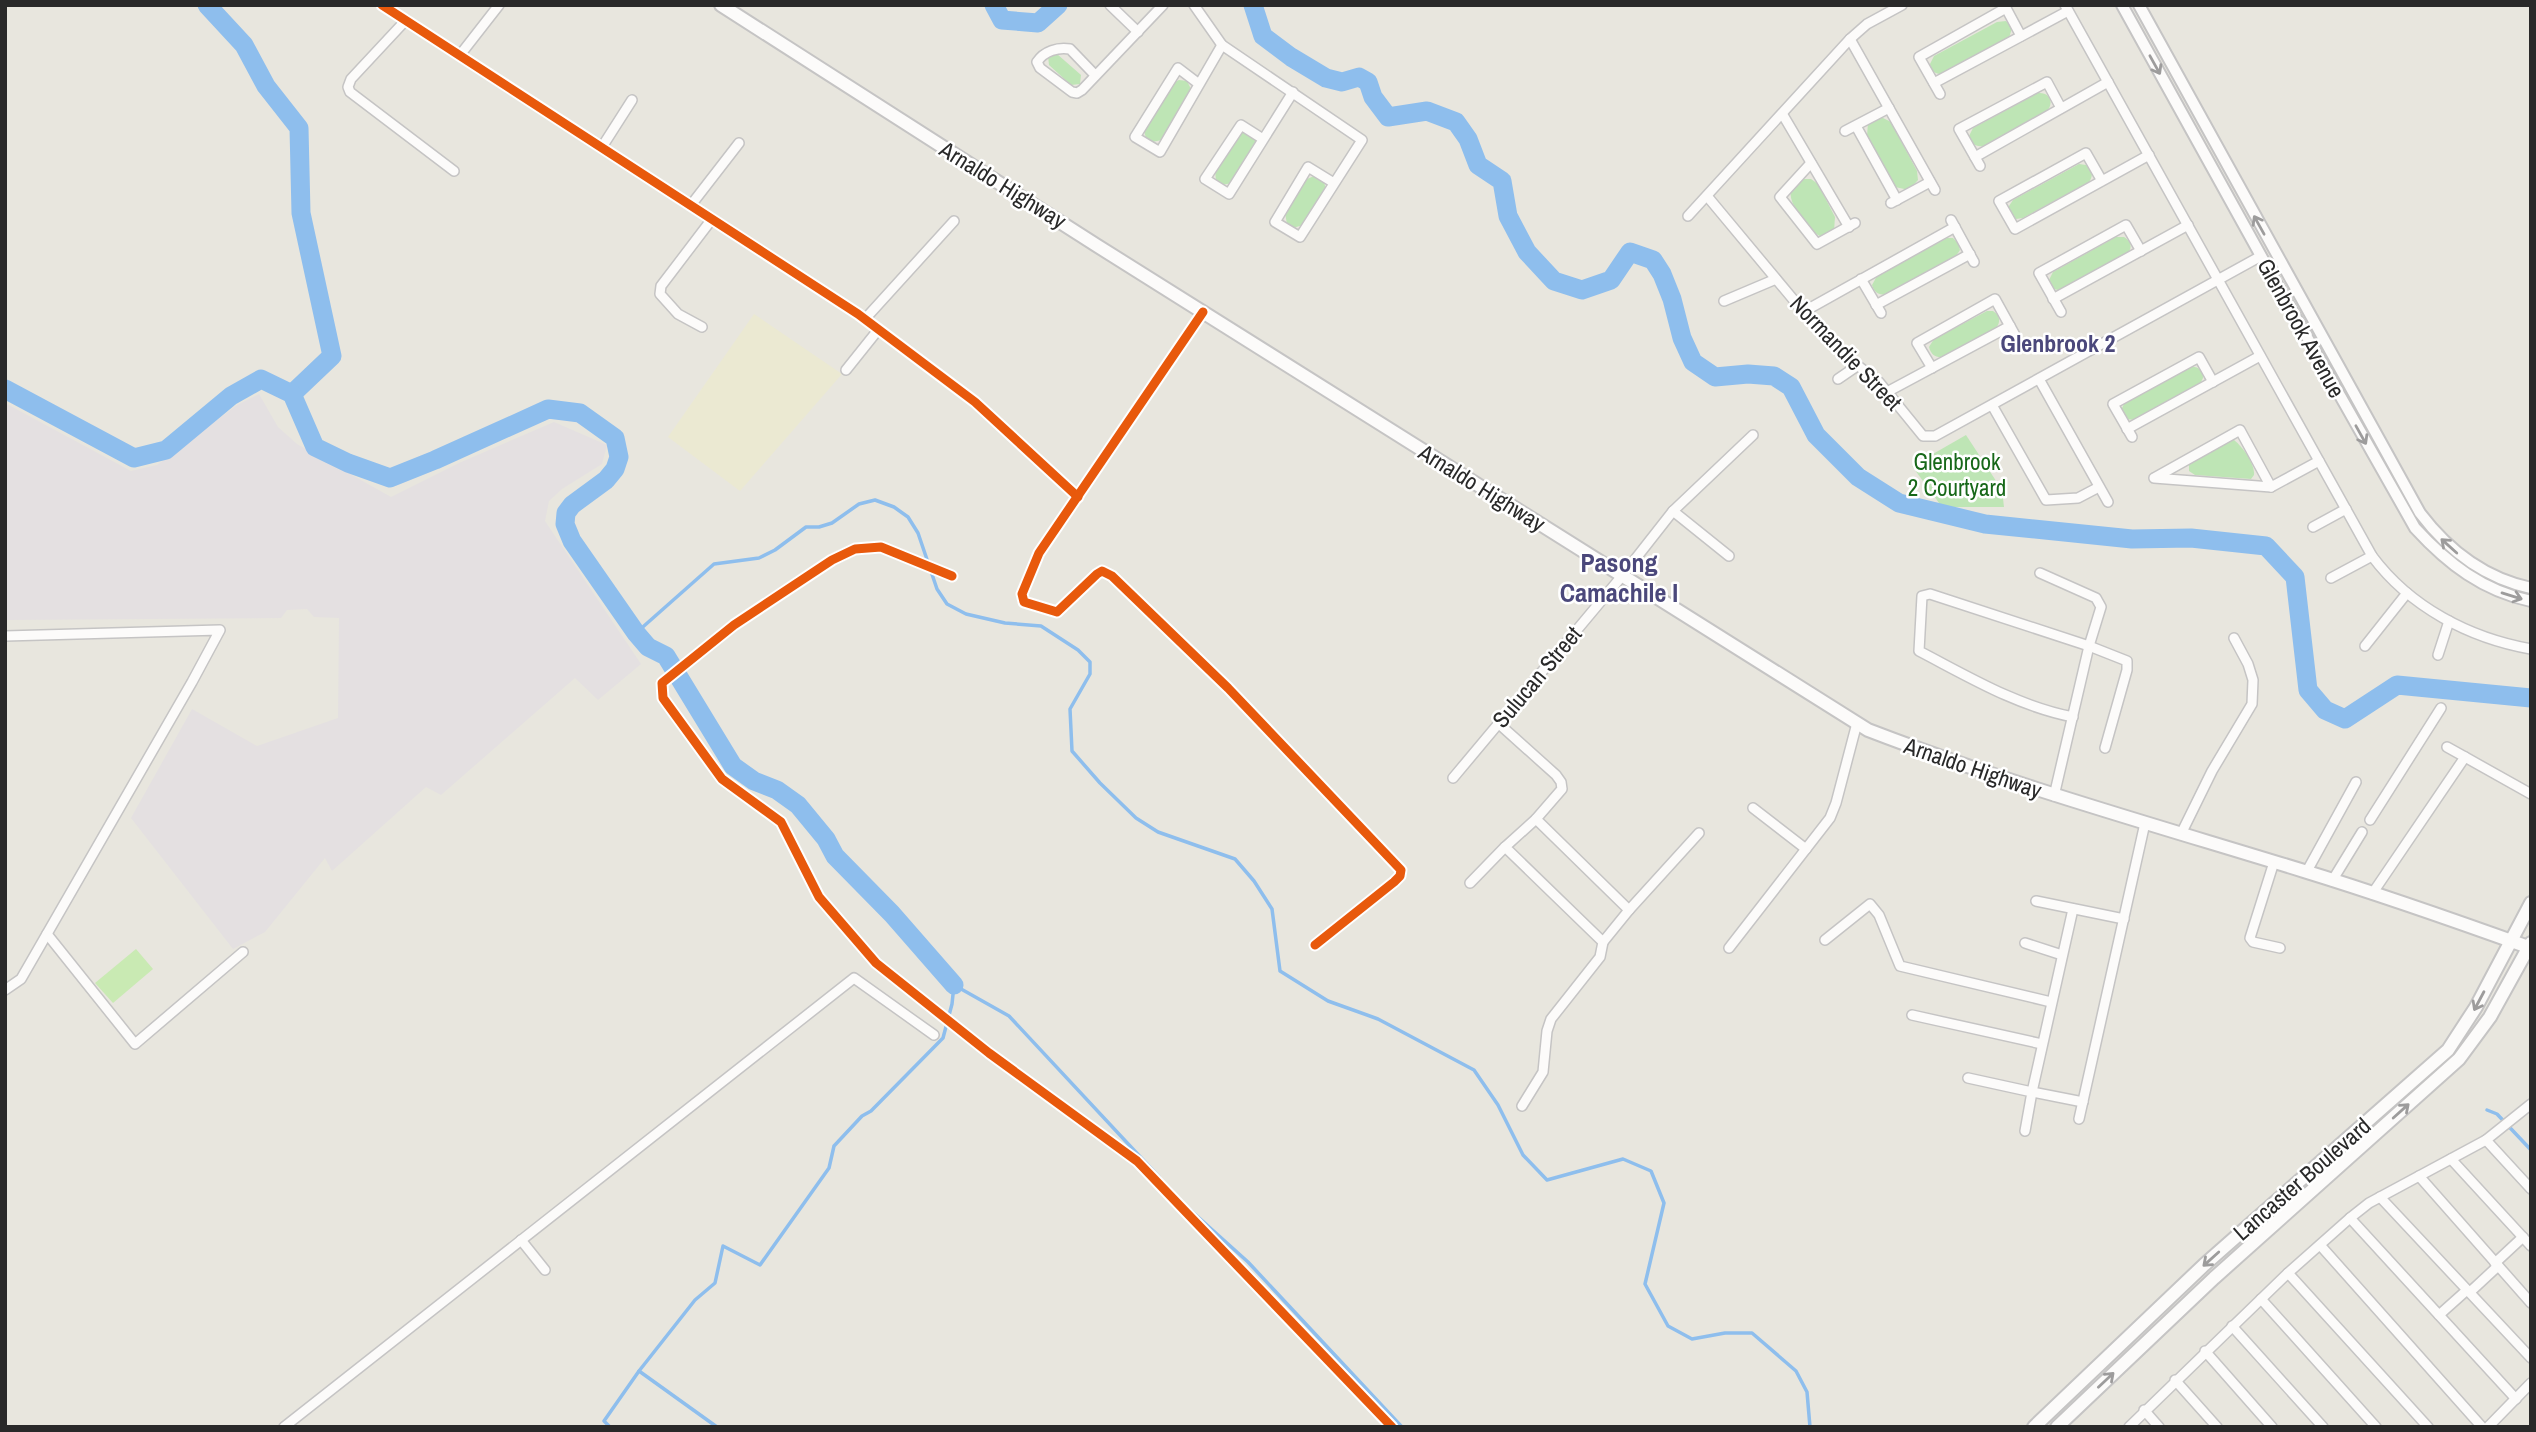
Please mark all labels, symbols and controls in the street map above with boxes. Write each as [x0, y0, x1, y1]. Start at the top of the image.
one-way arrow [2149, 54, 2162, 75]
street label: Arnaldo Highway [933, 133, 1073, 236]
one-way arrow [2252, 215, 2266, 235]
street label: Glenbrook Avenue [2250, 253, 2353, 403]
street label: Normandie Street [1784, 288, 1909, 417]
district label: Glenbrook 2 [2001, 327, 2115, 359]
one-way arrow [2355, 424, 2368, 445]
street label: Arnaldo Highway [1412, 436, 1552, 539]
park label: Glenbrook 2 Courtyard [1908, 446, 2006, 503]
one-way arrow [2441, 538, 2459, 554]
district label: Pasong Camachile I [1560, 545, 1678, 610]
one-way arrow [2500, 590, 2522, 603]
street label: Sulucan Street [1485, 619, 1588, 734]
street label: Arnaldo Highway [1899, 729, 2047, 806]
one-way arrow [2472, 990, 2485, 1011]
one-way arrow [2392, 1103, 2410, 1119]
street label: Lancaster Boulevard [2226, 1110, 2377, 1247]
one-way arrow [2203, 1251, 2220, 1268]
one-way arrow [2097, 1372, 2115, 1388]

